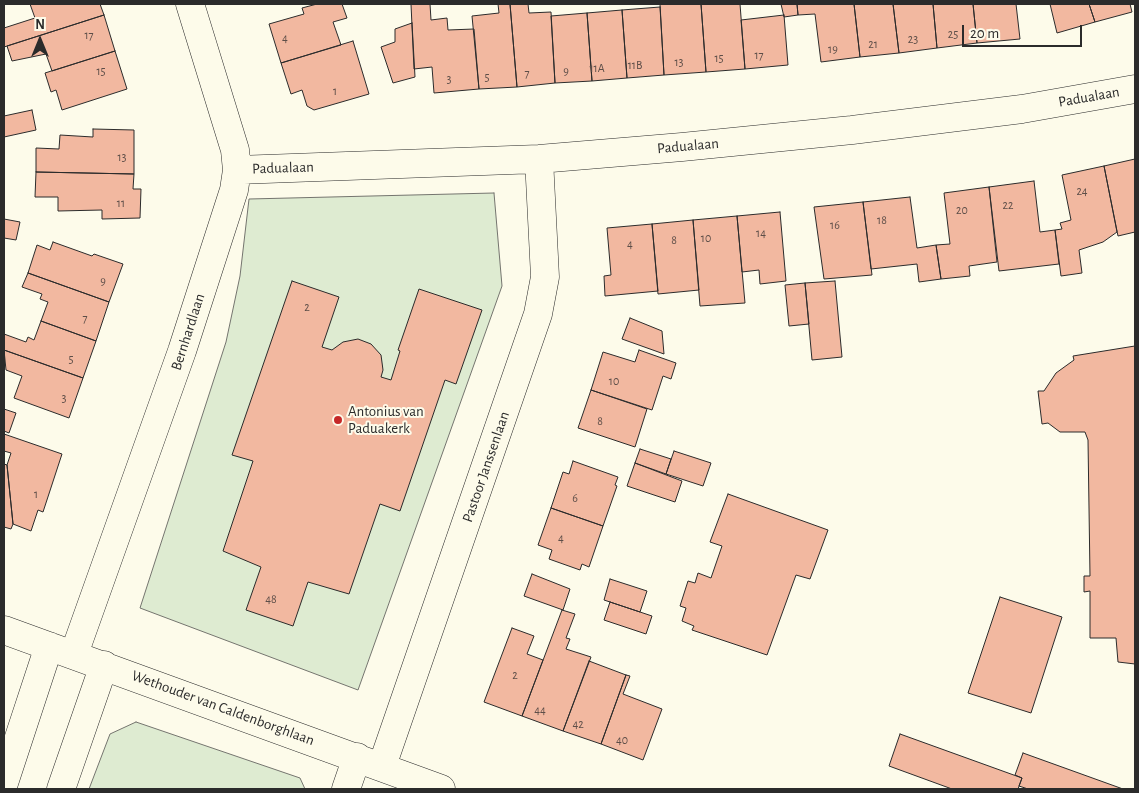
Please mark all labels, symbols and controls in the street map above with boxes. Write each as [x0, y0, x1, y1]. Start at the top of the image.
north arrow [15, 15, 65, 65]
scale bar [964, 15, 1084, 47]
text: N [35, 18, 45, 32]
text: 20 m [970, 26, 999, 41]
house number: 25 [948, 27, 958, 41]
house number: 17 [84, 28, 94, 42]
house number: 4 [282, 31, 288, 45]
house number: 23 [908, 32, 918, 46]
house number: 21 [868, 37, 878, 51]
house number: 19 [828, 42, 838, 56]
house number: 17 [754, 48, 764, 62]
house number: 15 [714, 51, 724, 65]
house number: 13 [674, 55, 684, 69]
house number: 11B [628, 58, 642, 72]
house number: 11A [589, 61, 605, 75]
house number: 15 [96, 64, 106, 78]
house number: 9 [563, 64, 569, 78]
house number: 7 [524, 66, 530, 80]
house number: 5 [484, 70, 490, 84]
house number: 3 [447, 72, 451, 86]
street label: Padualaan [1057, 83, 1121, 111]
house number: 1 [333, 84, 337, 98]
street label: Padualaan [656, 134, 720, 158]
house number: 13 [117, 150, 127, 164]
street label: Padualaan [252, 158, 314, 178]
house number: 24 [1076, 184, 1088, 198]
house number: 11 [117, 196, 125, 210]
house number: 22 [1003, 198, 1013, 212]
house number: 20 [956, 203, 968, 217]
house number: 18 [877, 213, 887, 227]
house number: 16 [830, 218, 840, 232]
house number: 14 [756, 226, 766, 240]
house number: 10 [701, 231, 711, 245]
house number: 8 [671, 233, 677, 247]
house number: 4 [627, 237, 633, 251]
house number: 9 [100, 274, 106, 288]
street label: Bernhardlaan [167, 291, 209, 373]
house number: 2 [304, 300, 310, 314]
house number: 7 [82, 311, 88, 325]
house number: 5 [68, 352, 74, 366]
house number: 10 [609, 374, 619, 388]
house number: 3 [62, 391, 66, 405]
place label: Antonius van Paduakerk [348, 402, 424, 437]
street label: Pastoor Janssenlaan [459, 409, 513, 525]
marker: Antonius van Paduakerk [332, 414, 344, 426]
house number: 8 [597, 414, 603, 428]
house number: 1 [34, 487, 38, 501]
house number: 6 [572, 491, 578, 505]
house number: 4 [558, 531, 564, 545]
house number: 48 [265, 592, 277, 606]
street label: Wethouder van Caldenborghlaan [129, 666, 317, 750]
house number: 2 [512, 668, 518, 682]
house number: 44 [534, 703, 546, 717]
house number: 42 [572, 717, 584, 731]
house number: 40 [616, 733, 628, 747]

